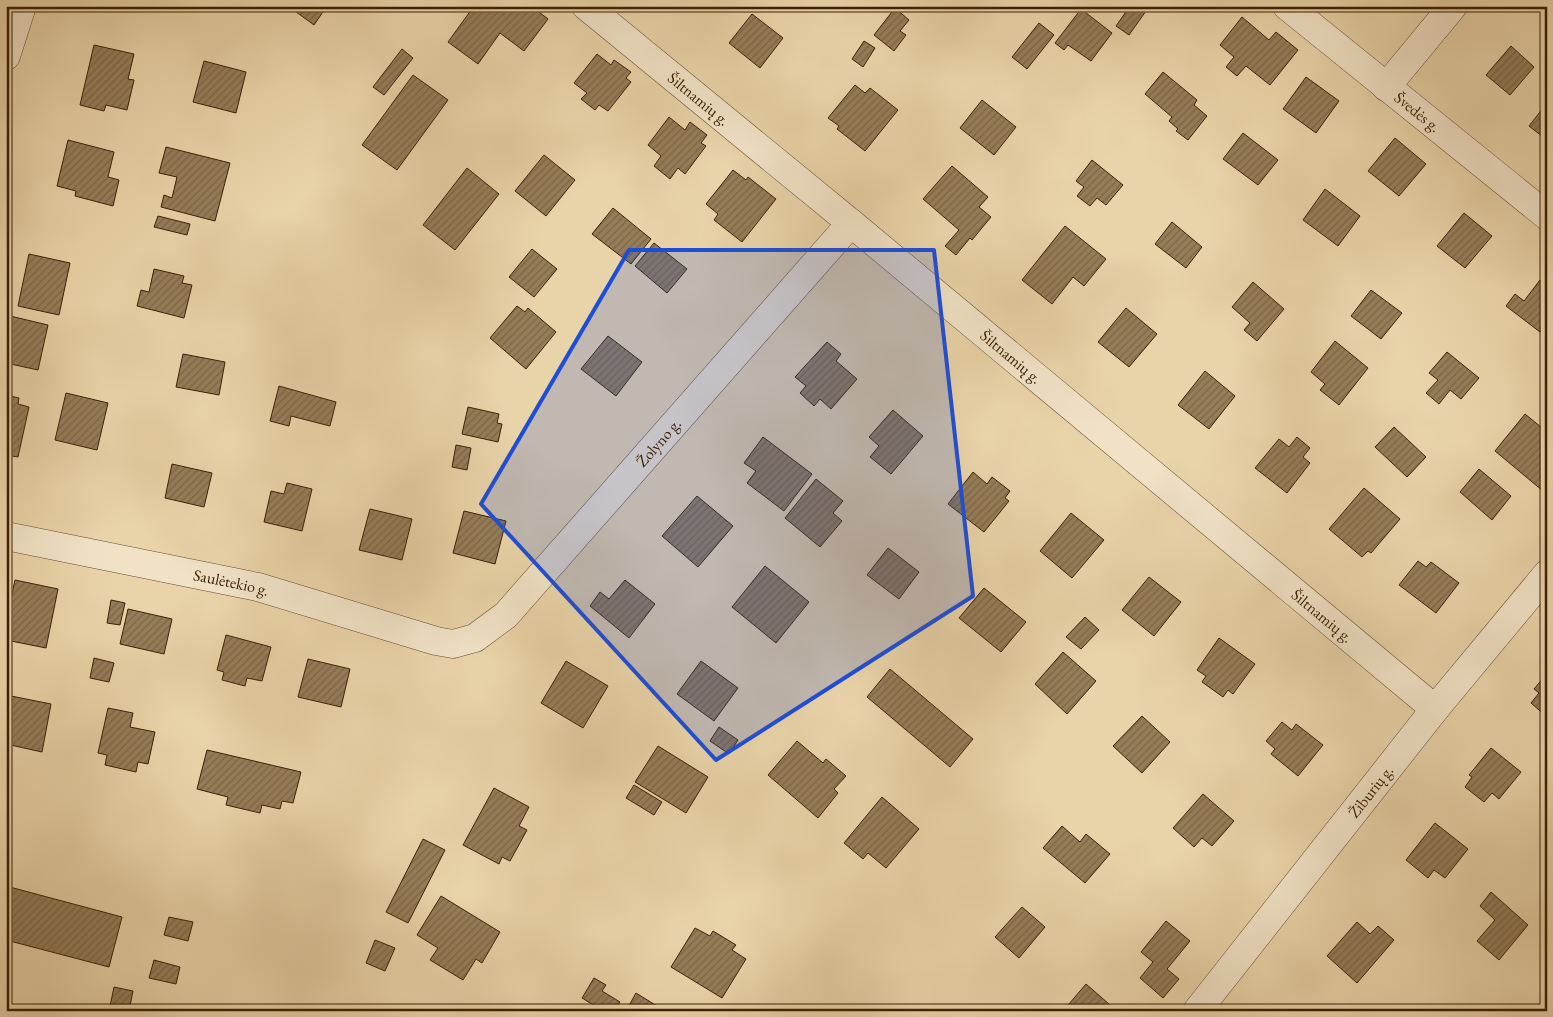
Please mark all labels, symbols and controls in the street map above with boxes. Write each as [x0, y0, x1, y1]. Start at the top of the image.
street label: Šiltnamių g. [664, 67, 734, 130]
street label: Švedės g. [1390, 87, 1445, 137]
street label: Šiltnamių g. [976, 325, 1046, 388]
street label: Žolyno g. [631, 413, 685, 471]
street label: Saulėtekio g. [192, 564, 272, 600]
street label: Šiltnamių g. [1287, 584, 1358, 647]
street label: Žiburių g. [1343, 760, 1398, 822]

